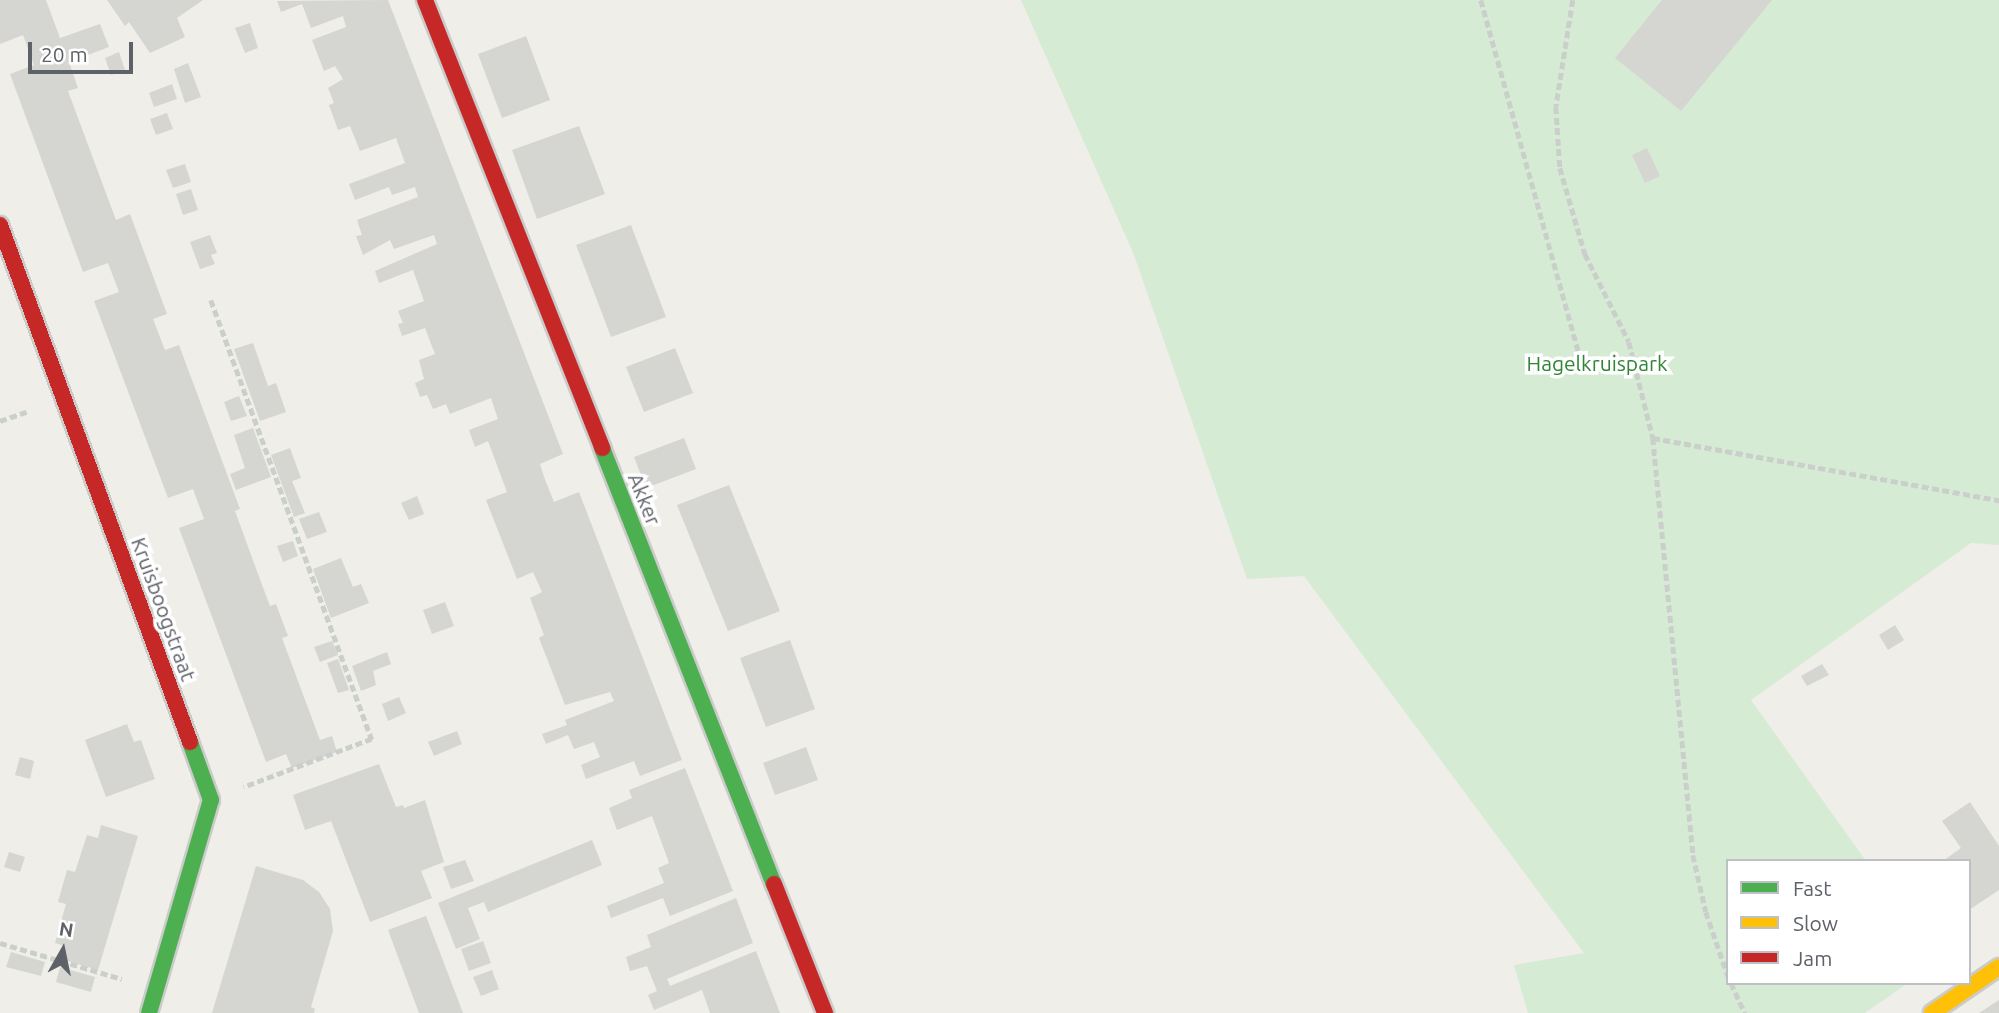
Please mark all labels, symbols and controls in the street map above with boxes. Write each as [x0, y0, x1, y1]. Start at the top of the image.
scale bar [32, 28, 136, 72]
text: 20 m [41, 42, 88, 66]
park label: Hagelkruispark [1526, 350, 1668, 376]
street label: Akker [623, 469, 667, 529]
street label: Kruisboogstraat [126, 534, 202, 684]
legend [1726, 859, 1971, 985]
text: Fast [1793, 876, 1831, 900]
text: Slow [1793, 911, 1838, 935]
north arrow [28, 915, 98, 985]
text: N [58, 917, 75, 941]
text: Jam [1793, 946, 1832, 970]

